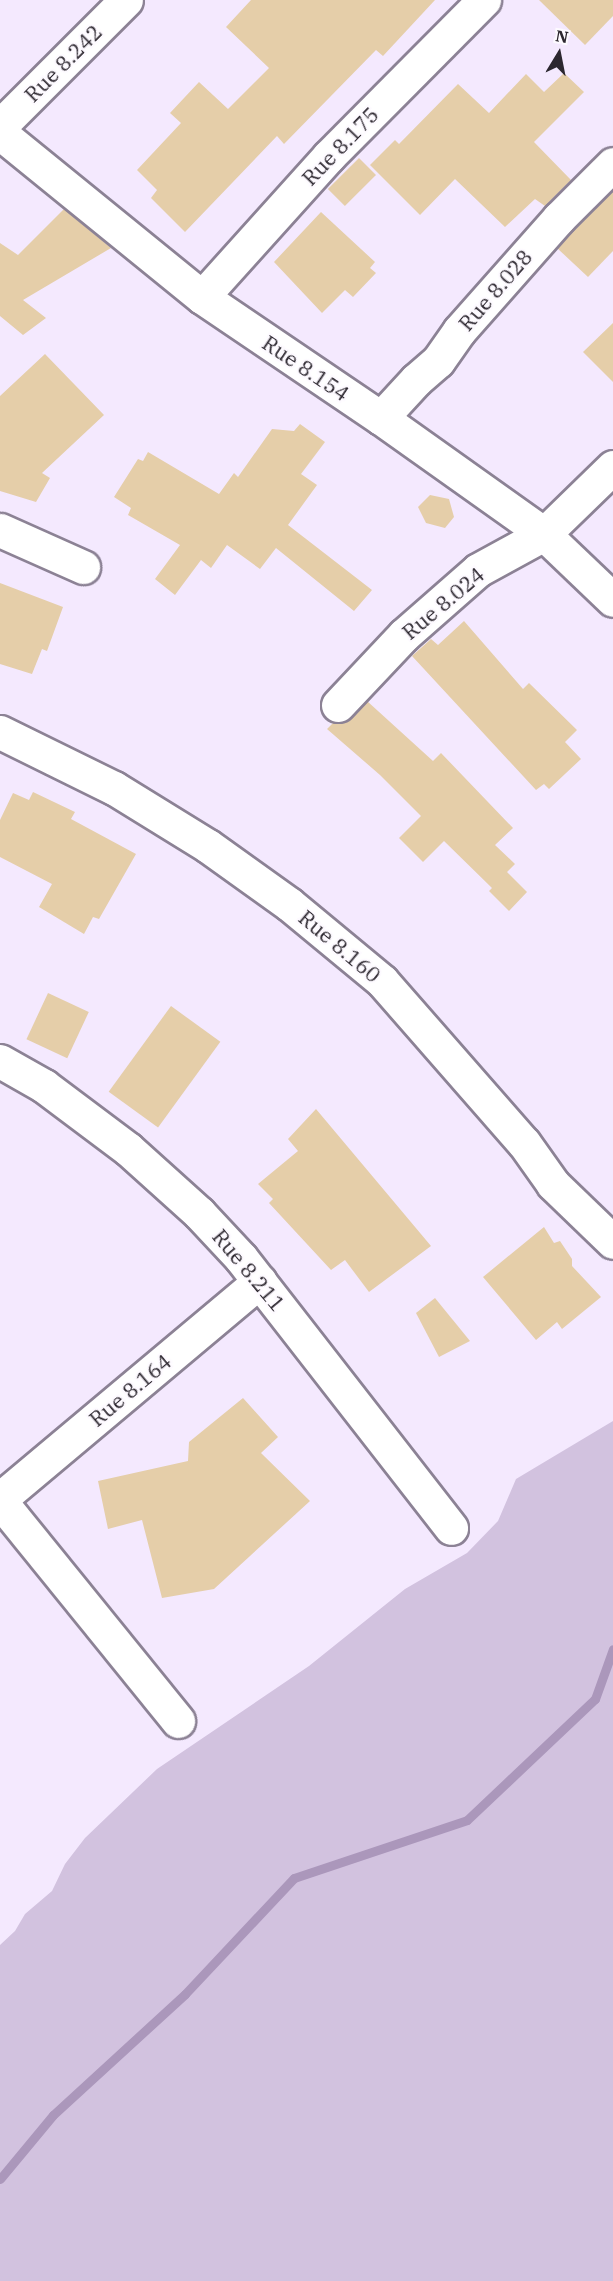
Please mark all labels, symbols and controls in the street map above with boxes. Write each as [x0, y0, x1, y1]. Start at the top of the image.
street label: Rue 8.242 [19, 19, 107, 107]
north arrow [529, 24, 589, 84]
text: N [554, 25, 570, 47]
street label: Rue 8.175 [296, 102, 384, 190]
street label: Rue 8.028 [453, 244, 537, 336]
street label: Rue 8.154 [258, 330, 354, 406]
street label: Rue 8.024 [397, 561, 489, 645]
street label: Rue 8.160 [294, 904, 386, 988]
street label: Rue 8.211 [207, 1224, 291, 1316]
street label: Rue 8.164 [84, 1348, 176, 1432]

